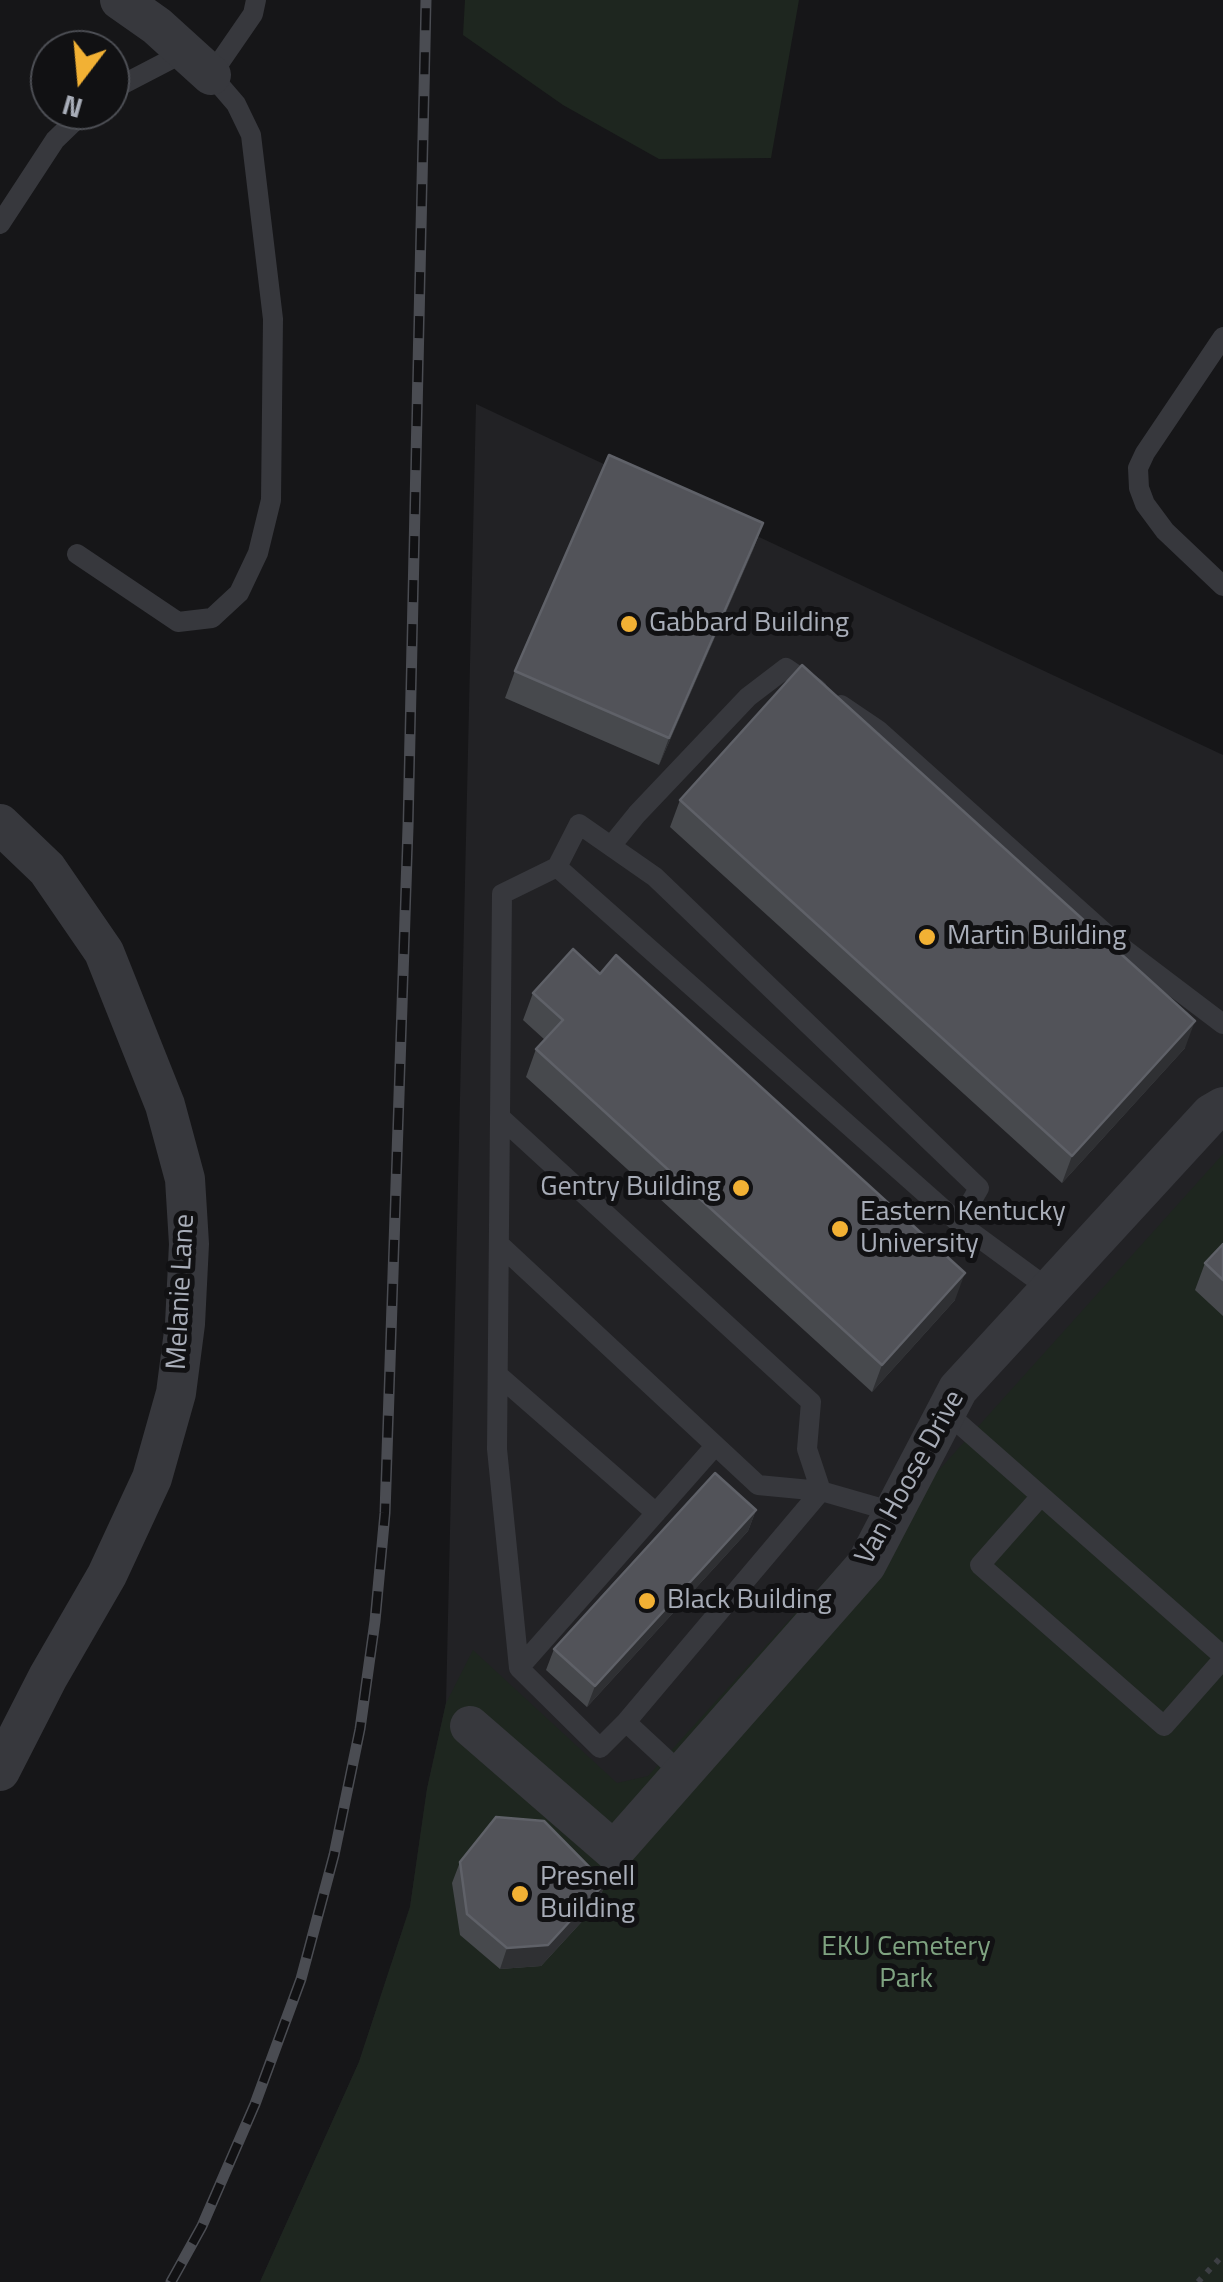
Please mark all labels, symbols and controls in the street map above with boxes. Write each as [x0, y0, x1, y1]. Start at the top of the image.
north arrow [30, 30, 130, 130]
text: N [57, 84, 87, 131]
place label: Gabbard Building [649, 607, 849, 641]
marker: Gabbard Building [618, 613, 640, 635]
place label: Martin Building [947, 920, 1126, 954]
marker: Martin Building [916, 926, 938, 948]
place label: Gentry Building [540, 1171, 721, 1205]
marker: Gentry Building [730, 1177, 752, 1199]
place label: Eastern Kentucky University [860, 1196, 1066, 1262]
street label: Melanie Lane [161, 1213, 203, 1371]
marker: Eastern Kentucky University [829, 1218, 851, 1240]
street label: Van Hoose Drive [849, 1385, 973, 1571]
place label: Black Building [667, 1584, 832, 1618]
marker: Black Building [636, 1590, 658, 1612]
place label: Presnell Building [540, 1861, 635, 1927]
marker: Presnell Building [509, 1883, 531, 1905]
park label: EKU Cemetery Park [821, 1931, 991, 1997]

